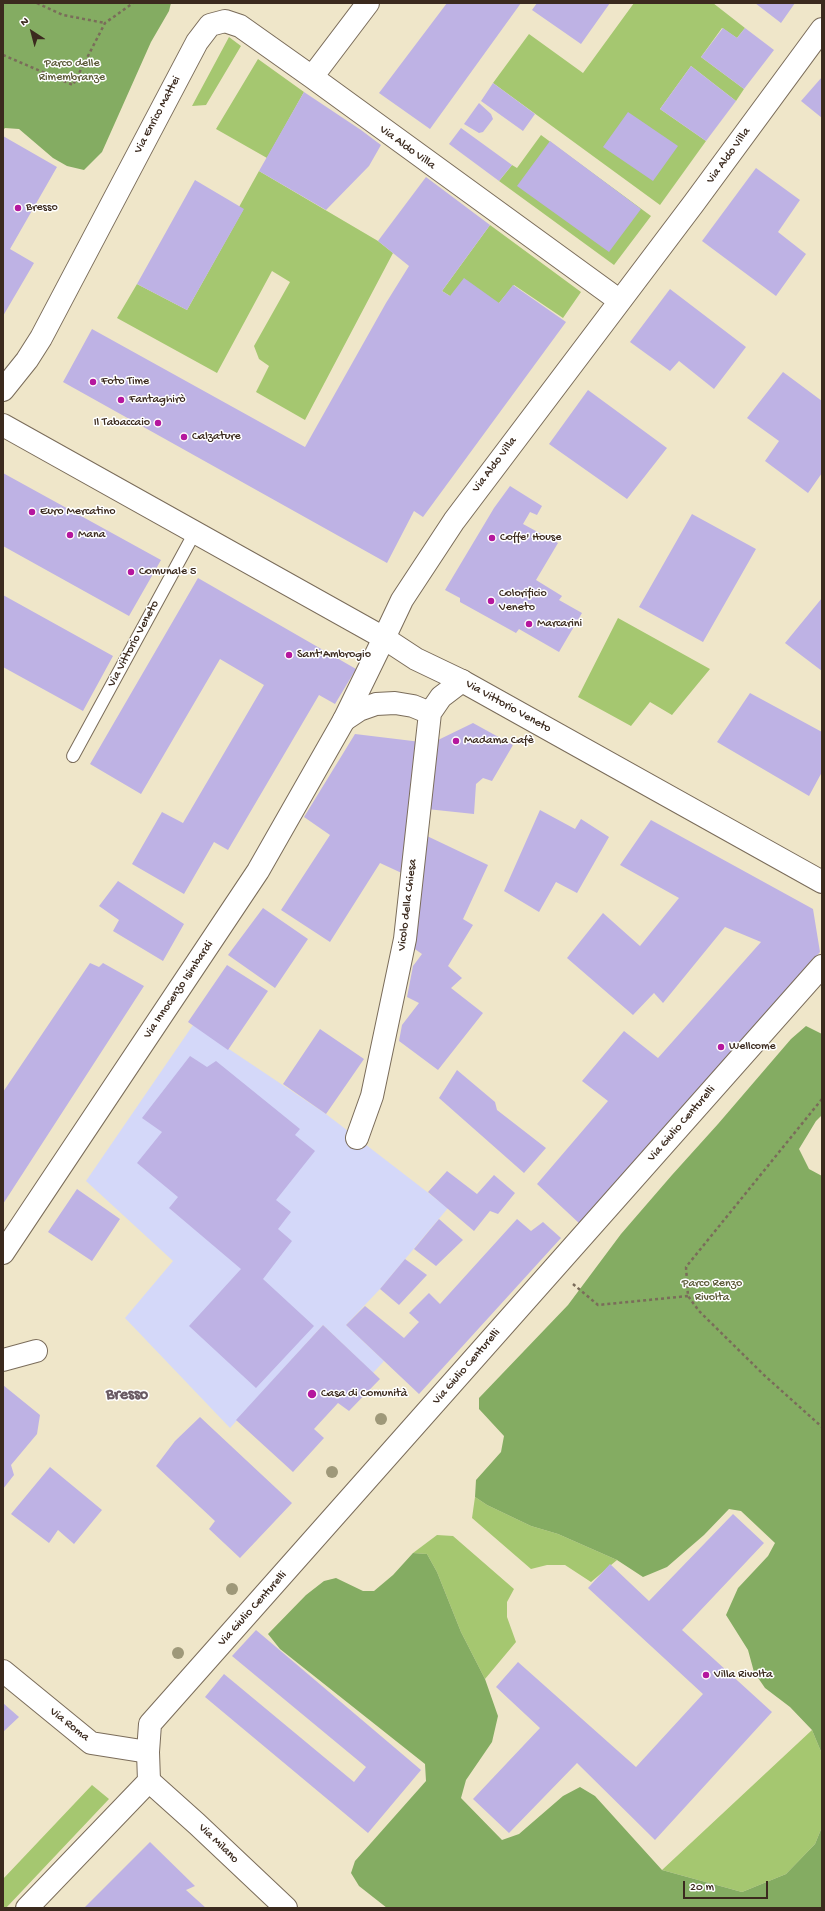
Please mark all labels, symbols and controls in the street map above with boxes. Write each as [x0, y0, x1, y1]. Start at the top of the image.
north arrow [12, 12, 52, 52]
text: N [19, 15, 31, 29]
park label: Parco delle Rimembranze [39, 57, 105, 85]
street label: Via Enrico Mattei [132, 74, 184, 156]
street label: Via Aldo Villa [376, 123, 438, 173]
street label: Via Aldo Villa [704, 125, 754, 187]
place label: Bresso [26, 201, 58, 215]
marker: Bresso [13, 203, 23, 213]
place label: Foto Time [101, 375, 149, 389]
marker: Foto Time [88, 377, 98, 387]
place label: Fantaghirò [129, 393, 185, 407]
marker: Fantaghirò [116, 395, 126, 405]
place label: Il Tabaccaio [94, 416, 150, 430]
marker: Il Tabaccaio [153, 418, 163, 428]
place label: Calzature [192, 430, 241, 444]
marker: Calzature [179, 432, 189, 442]
street label: Via Aldo Villa [469, 434, 521, 496]
place label: Euro Mercatino [40, 505, 115, 519]
marker: Euro Mercatino [27, 507, 37, 517]
place label: Mana [78, 528, 105, 542]
marker: Mana [65, 530, 75, 540]
place label: Coffe' House [500, 531, 561, 545]
marker: Coffe' House [487, 533, 497, 543]
place label: Comunale 5 [139, 565, 196, 579]
marker: Comunale 5 [126, 567, 136, 577]
place label: Colorificio Veneto [499, 587, 547, 615]
marker: Colorificio Veneto [486, 596, 496, 606]
street label: Via Vittorio Veneto [105, 598, 163, 690]
place label: Marcarini [537, 617, 582, 631]
marker: Marcarini [524, 619, 534, 629]
place label: Sant'Ambrogio [297, 648, 371, 662]
marker: Sant'Ambrogio [284, 650, 294, 660]
street label: Via Vittorio Veneto [463, 677, 553, 737]
place label: Madama Cafè [464, 734, 534, 748]
marker: Madama Cafè [451, 736, 461, 746]
street label: Vicolo della Chiesa [395, 858, 421, 952]
street label: Via Innocenzo Isimbardi [141, 938, 217, 1042]
place label: Wellcome [729, 1040, 776, 1054]
marker: Wellcome [716, 1042, 726, 1052]
street label: Via Giulio Centurelli [645, 1083, 719, 1165]
park label: Parco Renzo Rivolta [682, 1277, 742, 1305]
street label: Via Giulio Centurelli [430, 1326, 504, 1408]
district label: Bresso [106, 1386, 148, 1406]
place label: Casa di Comunità [321, 1387, 407, 1401]
marker: Casa di Comunità [306, 1388, 318, 1400]
street label: Via Giulio Centurelli [215, 1568, 291, 1650]
place label: Villa Rivolta [714, 1668, 773, 1682]
marker: Villa Rivolta [701, 1670, 711, 1680]
street label: Via Roma [46, 1705, 92, 1745]
street label: Via Milano [195, 1821, 241, 1867]
scale bar [685, 1873, 770, 1899]
text: 20 m [690, 1881, 714, 1895]

